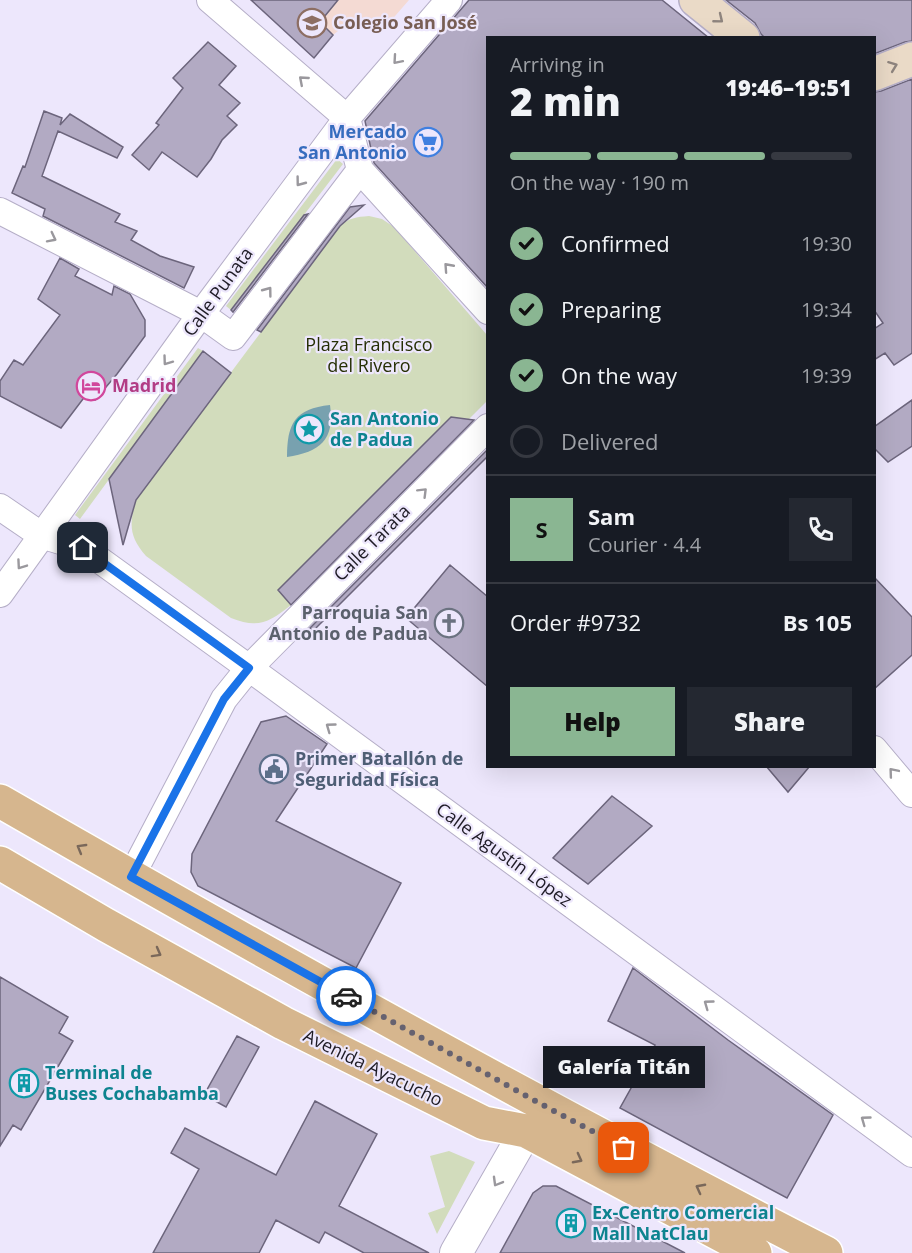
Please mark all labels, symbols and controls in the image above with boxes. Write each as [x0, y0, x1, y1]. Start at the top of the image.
school or university icon: Colegio San José [296, 7, 328, 39]
place label: Colegio San José [333, 10, 477, 34]
one-way arrow [712, 11, 723, 22]
text: Arriving in [510, 51, 605, 78]
one-way arrow [393, 53, 404, 64]
one-way arrow [887, 61, 898, 73]
text: 19:46–19:51 [725, 72, 852, 102]
text: 2 min [510, 74, 621, 127]
one-way arrow [299, 76, 310, 87]
place label: Mercado San Antonio [298, 119, 407, 164]
supermarket icon: Mercado San Antonio [412, 126, 444, 158]
text: On the way · 190 m [510, 169, 689, 196]
one-way arrow [296, 175, 307, 186]
icon: check [510, 227, 543, 260]
text: Confirmed [561, 228, 670, 258]
text: 19:30 [801, 230, 852, 257]
one-way arrow [46, 231, 56, 242]
street label: Calle Punata [177, 242, 258, 341]
one-way arrow [444, 263, 455, 274]
one-way arrow [261, 286, 272, 297]
icon: check [510, 293, 543, 326]
text: Preparing [561, 294, 661, 324]
text: 19:34 [801, 296, 852, 323]
park label: Plaza Francisco del Rivero [305, 332, 433, 377]
one-way arrow [163, 355, 174, 366]
icon: check [510, 359, 543, 392]
text: On the way [561, 360, 677, 390]
text: 19:39 [801, 362, 852, 389]
hotel icon: Madrid [75, 370, 107, 402]
place label: Madrid [112, 373, 176, 397]
place label: San Antonio de Padua [330, 406, 439, 451]
place icon: San Antonio de Padua [293, 413, 325, 445]
text: Delivered [561, 426, 659, 456]
one-way arrow [416, 488, 427, 499]
button: phone [789, 498, 852, 561]
street label: Calle Tarata [328, 499, 415, 586]
text: Sam [588, 501, 635, 531]
text: S [535, 514, 548, 544]
pin [57, 522, 108, 573]
icon: home [66, 531, 99, 564]
text: Courier · 4.4 [588, 531, 701, 558]
one-way arrow [17, 558, 28, 569]
place label: Parroquia San Antonio de Padua [269, 600, 428, 645]
church icon: Parroquia San Antonio de Padua [433, 607, 465, 639]
text: Order #9732 [510, 607, 641, 637]
text: Bs 105 [783, 607, 852, 637]
button: Help [510, 687, 675, 756]
button: Share [687, 687, 852, 756]
one-way arrow [326, 723, 337, 734]
place label: Primer Batallón de Seguridad Física [295, 746, 463, 791]
public building icon: Primer Batallón de Seguridad Física [258, 753, 290, 785]
one-way arrow [889, 768, 900, 779]
street label: Calle Agustín López [432, 797, 577, 912]
one-way arrow [76, 843, 87, 855]
one-way arrow [151, 946, 161, 958]
courier [316, 966, 376, 1026]
icon: car [330, 980, 363, 1013]
one-way arrow [703, 1000, 714, 1011]
street label: Avenida Ayacucho [300, 1023, 447, 1111]
callout: Galería Titán [543, 1046, 705, 1088]
text: Galería Titán [557, 1053, 691, 1080]
place label: Terminal de Buses Cochabamba [45, 1060, 219, 1105]
building icon: Terminal de Buses Cochabamba [8, 1067, 40, 1099]
one-way arrow [860, 1116, 871, 1127]
pin [598, 1122, 649, 1173]
icon: bag [607, 1131, 640, 1164]
one-way arrow [572, 1152, 582, 1163]
one-way arrow [493, 1176, 504, 1186]
one-way arrow [695, 1184, 706, 1195]
place label: Ex-Centro Comercial Mall NatClau [592, 1200, 774, 1245]
building icon: Ex-Centro Comercial Mall NatClau [555, 1207, 587, 1239]

